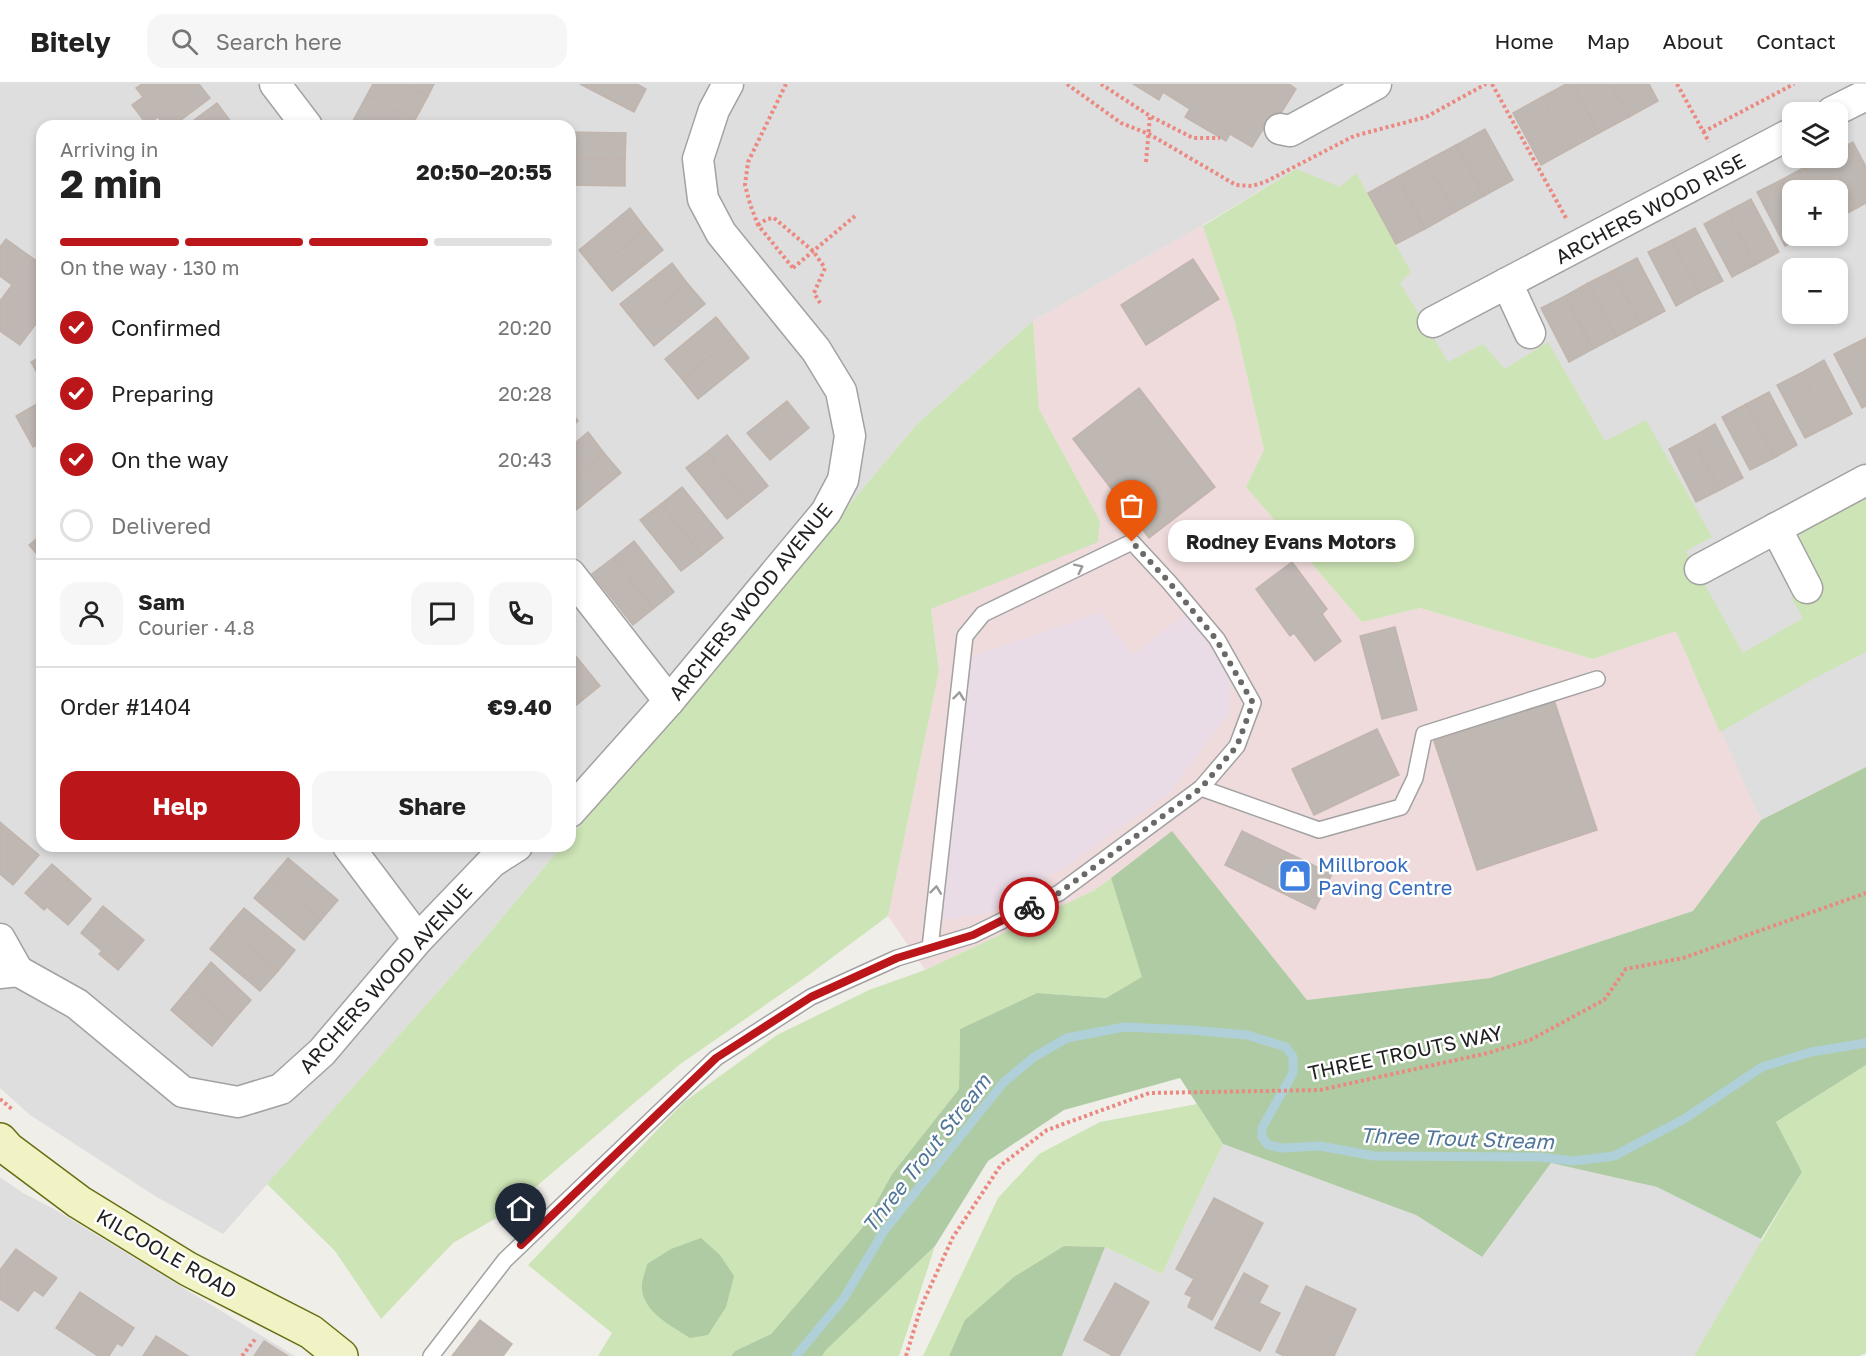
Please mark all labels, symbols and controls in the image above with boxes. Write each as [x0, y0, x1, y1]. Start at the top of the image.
search box [147, 14, 567, 68]
text: Bitely [30, 25, 111, 58]
icon: search [168, 25, 201, 58]
text: Search here [216, 28, 342, 55]
text: Home [1494, 28, 1554, 54]
text: Map [1587, 28, 1630, 54]
text: About [1663, 28, 1723, 54]
text: Contact [1756, 28, 1836, 54]
map controls [1782, 102, 1848, 324]
button: layers [1782, 102, 1848, 168]
text: Arriving in [60, 137, 158, 161]
street label: ARCHERS WOOD RISE [1551, 148, 1749, 268]
text: 20:50–20:55 [416, 158, 552, 185]
text: 2 min [60, 160, 162, 207]
button: + [1782, 180, 1848, 246]
text: On the way · 130 m [60, 255, 239, 279]
button: − [1782, 258, 1848, 324]
icon: check [60, 311, 93, 344]
text: Confirmed [111, 314, 221, 341]
text: 20:20 [498, 315, 552, 339]
icon: check [60, 377, 93, 410]
text: Preparing [111, 380, 214, 407]
text: 20:28 [498, 381, 552, 405]
icon: check [60, 443, 93, 476]
text: On the way [111, 446, 229, 473]
text: 20:43 [498, 447, 552, 471]
pin [1106, 480, 1157, 542]
icon: bag [1115, 489, 1148, 522]
street label: ARCHERS WOOD AVENUE [663, 498, 837, 704]
text: Delivered [111, 512, 211, 539]
callout: Rodney Evans Motors [1168, 521, 1414, 563]
text: Rodney Evans Motors [1186, 529, 1396, 553]
one-way arrow [1073, 563, 1084, 575]
button: person [60, 582, 123, 645]
button: chat [411, 582, 474, 645]
button: phone [489, 582, 552, 645]
text: Sam [138, 588, 185, 615]
text: Courier · 4.8 [138, 615, 255, 639]
one-way arrow [952, 691, 965, 700]
text: Order #1404 [60, 693, 191, 720]
text: €9.40 [487, 693, 552, 720]
button: Help [60, 771, 300, 840]
button: Share [312, 771, 552, 840]
place label: Millbrook Paving Centre [1318, 852, 1452, 899]
shop icon: Millbrook Paving Centre [1277, 858, 1313, 894]
courier [999, 877, 1059, 937]
street label: ARCHERS WOOD AVENUE [294, 878, 476, 1078]
one-way arrow [930, 885, 942, 894]
icon: bike [1013, 891, 1046, 924]
street label: THREE TROUTS WAY [1306, 1020, 1505, 1084]
water label: Three Trout Stream [856, 1068, 997, 1237]
water label: Three Trout Stream [1360, 1122, 1556, 1154]
pin [495, 1183, 546, 1245]
icon: home [504, 1192, 537, 1225]
street label: KILCOOLE ROAD [93, 1203, 241, 1303]

